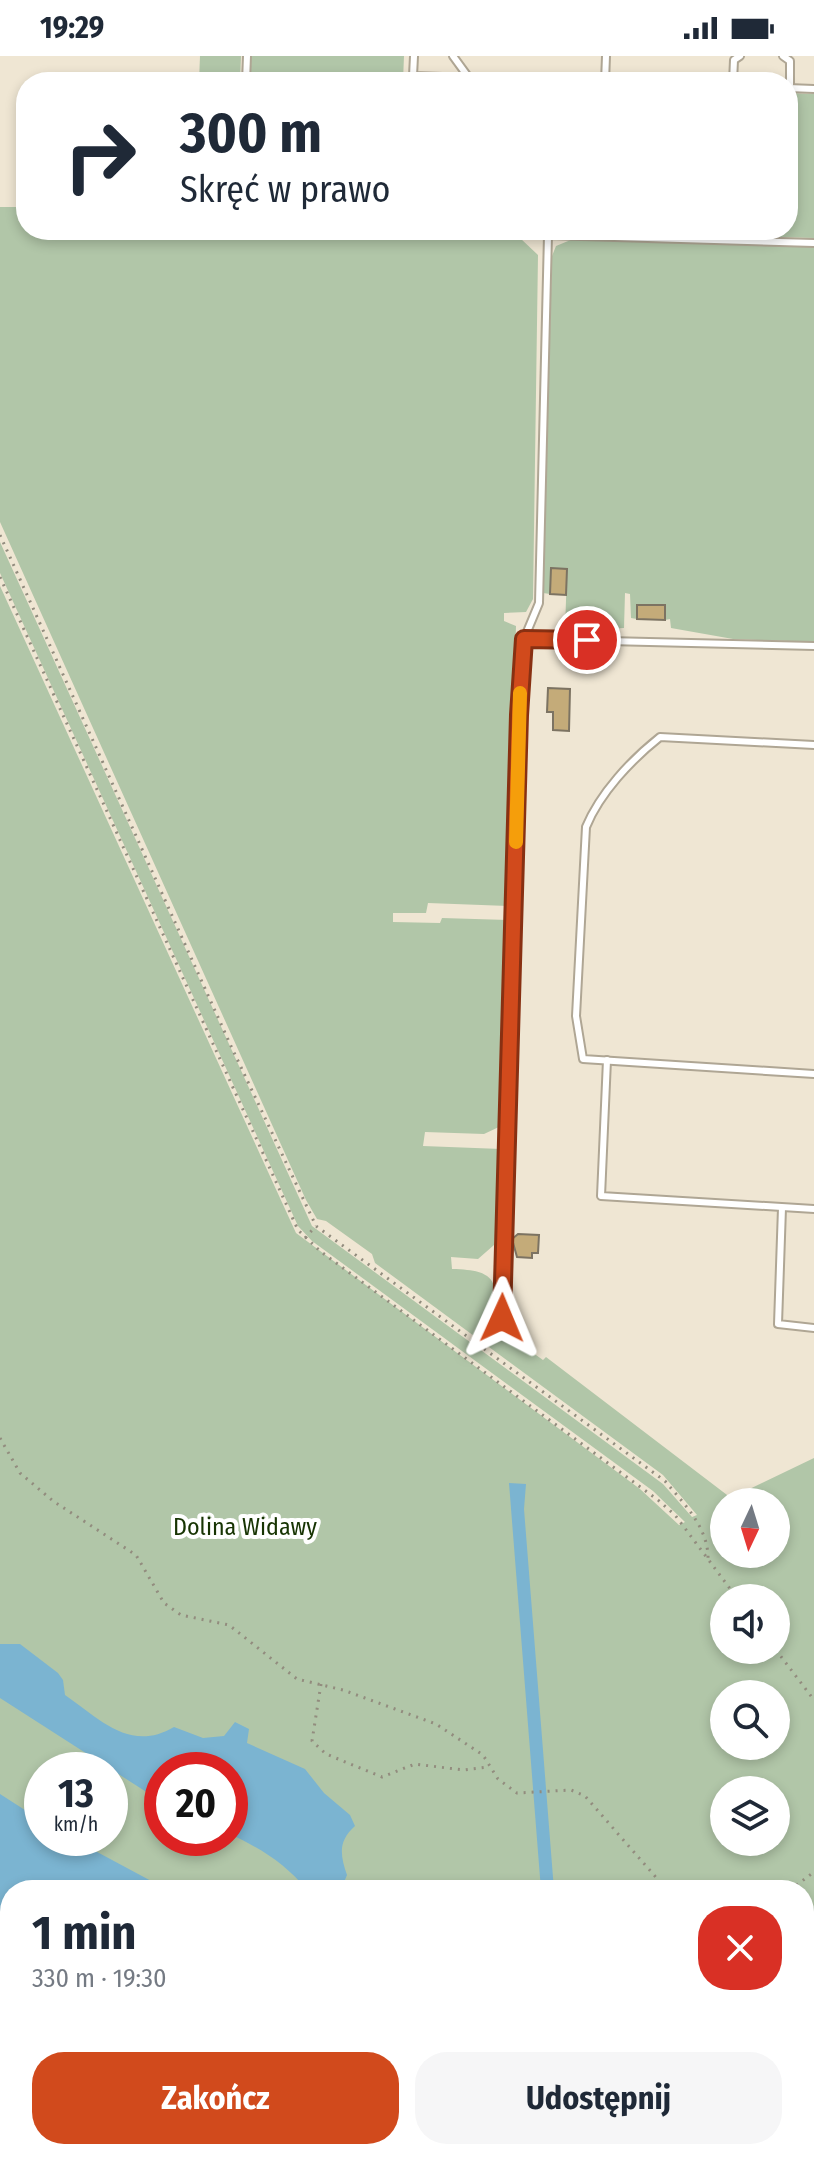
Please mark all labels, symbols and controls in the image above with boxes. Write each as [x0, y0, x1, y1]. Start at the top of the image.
text: 19:29 [40, 10, 104, 46]
text: 300 m [180, 100, 322, 167]
icon: right [48, 104, 152, 208]
text: Skręć w prawo [180, 168, 390, 212]
pin [553, 606, 621, 674]
icon: arrive [565, 618, 609, 662]
position arrow [460, 1276, 544, 1360]
north arrow [710, 1488, 790, 1568]
map controls [710, 1488, 790, 1856]
park label: Dolina Widawy [173, 1513, 317, 1541]
button: sound [710, 1584, 790, 1664]
button: search [710, 1680, 790, 1760]
speed limit sign: 20 [144, 1752, 248, 1856]
text: 13 [58, 1770, 94, 1818]
button: layers [710, 1776, 790, 1856]
text: km/h [54, 1812, 98, 1836]
text: 1 min [32, 1904, 137, 1962]
button: close [698, 1906, 782, 1990]
text: 330 m · 19:30 [32, 1963, 167, 1994]
button: Zakończ [32, 2052, 399, 2144]
button: Udostępnij [415, 2052, 782, 2144]

